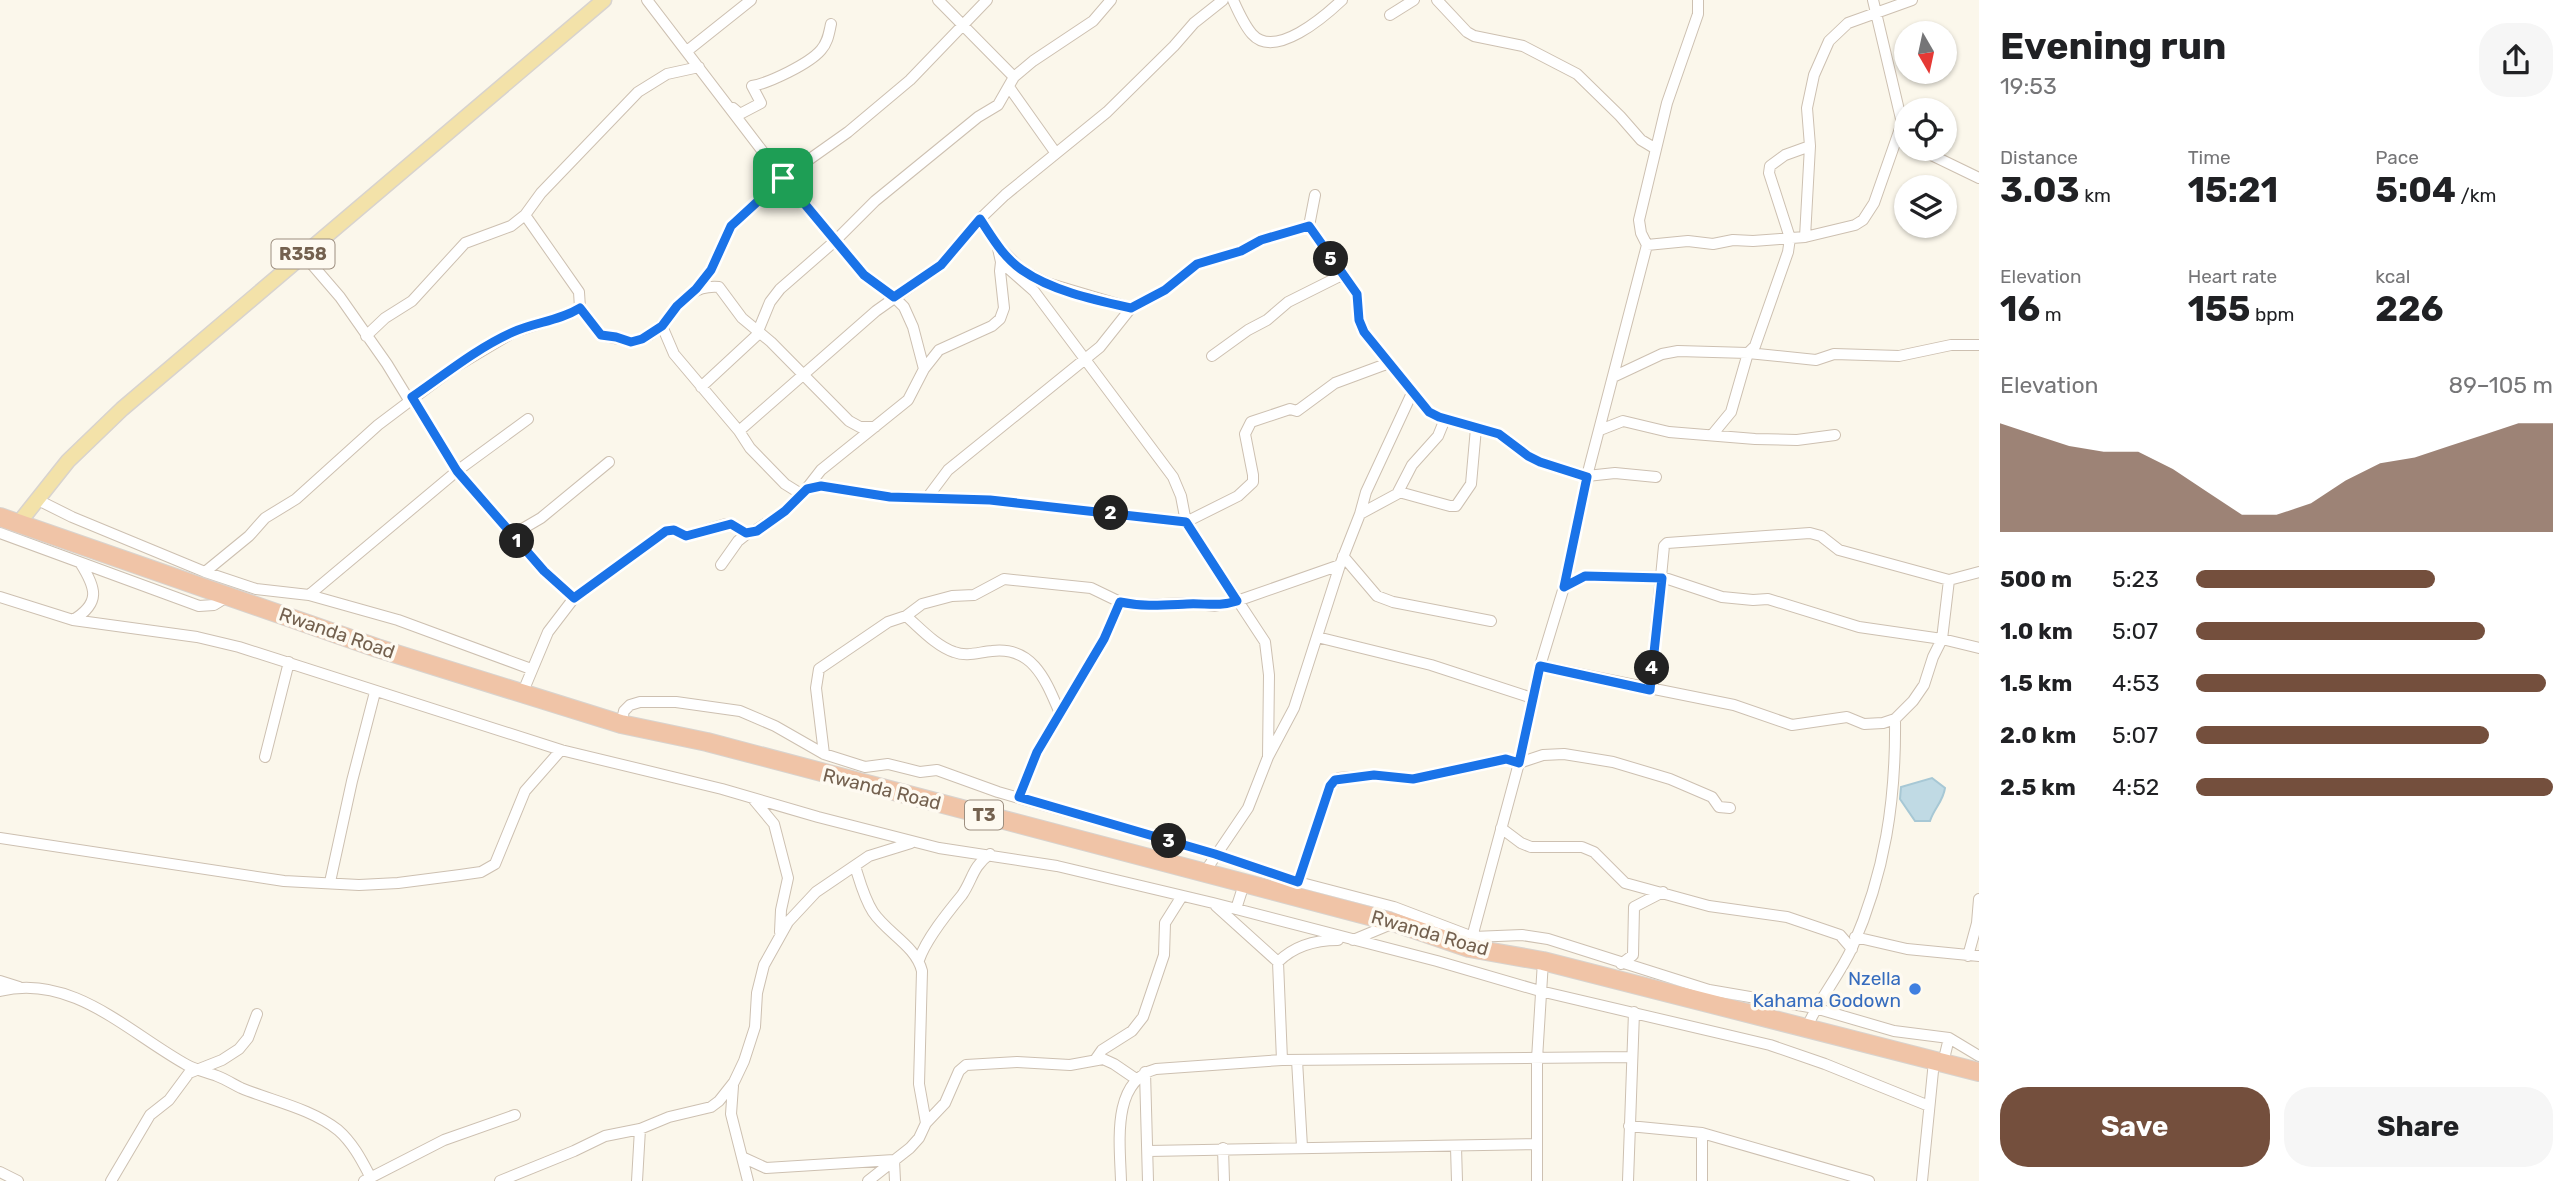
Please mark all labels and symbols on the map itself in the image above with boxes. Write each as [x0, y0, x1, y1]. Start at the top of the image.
north arrow [1894, 21, 1956, 84]
pin [753, 148, 813, 208]
road number: R358 [272, 240, 334, 268]
pin: 5 [1314, 242, 1348, 276]
pin: 2 [1094, 496, 1128, 530]
pin: 1 [500, 524, 534, 558]
street label: Rwanda Road [276, 602, 398, 664]
pin: 4 [1634, 650, 1670, 686]
street label: Rwanda Road [821, 763, 943, 815]
road number: T3 [965, 800, 1003, 830]
pin: 3 [1152, 824, 1186, 858]
street label: Rwanda Road [1369, 905, 1491, 961]
place label: Nzella Kahama Godown [1753, 967, 1901, 1012]
marker: Nzella Kahama Godown [1907, 981, 1923, 997]

